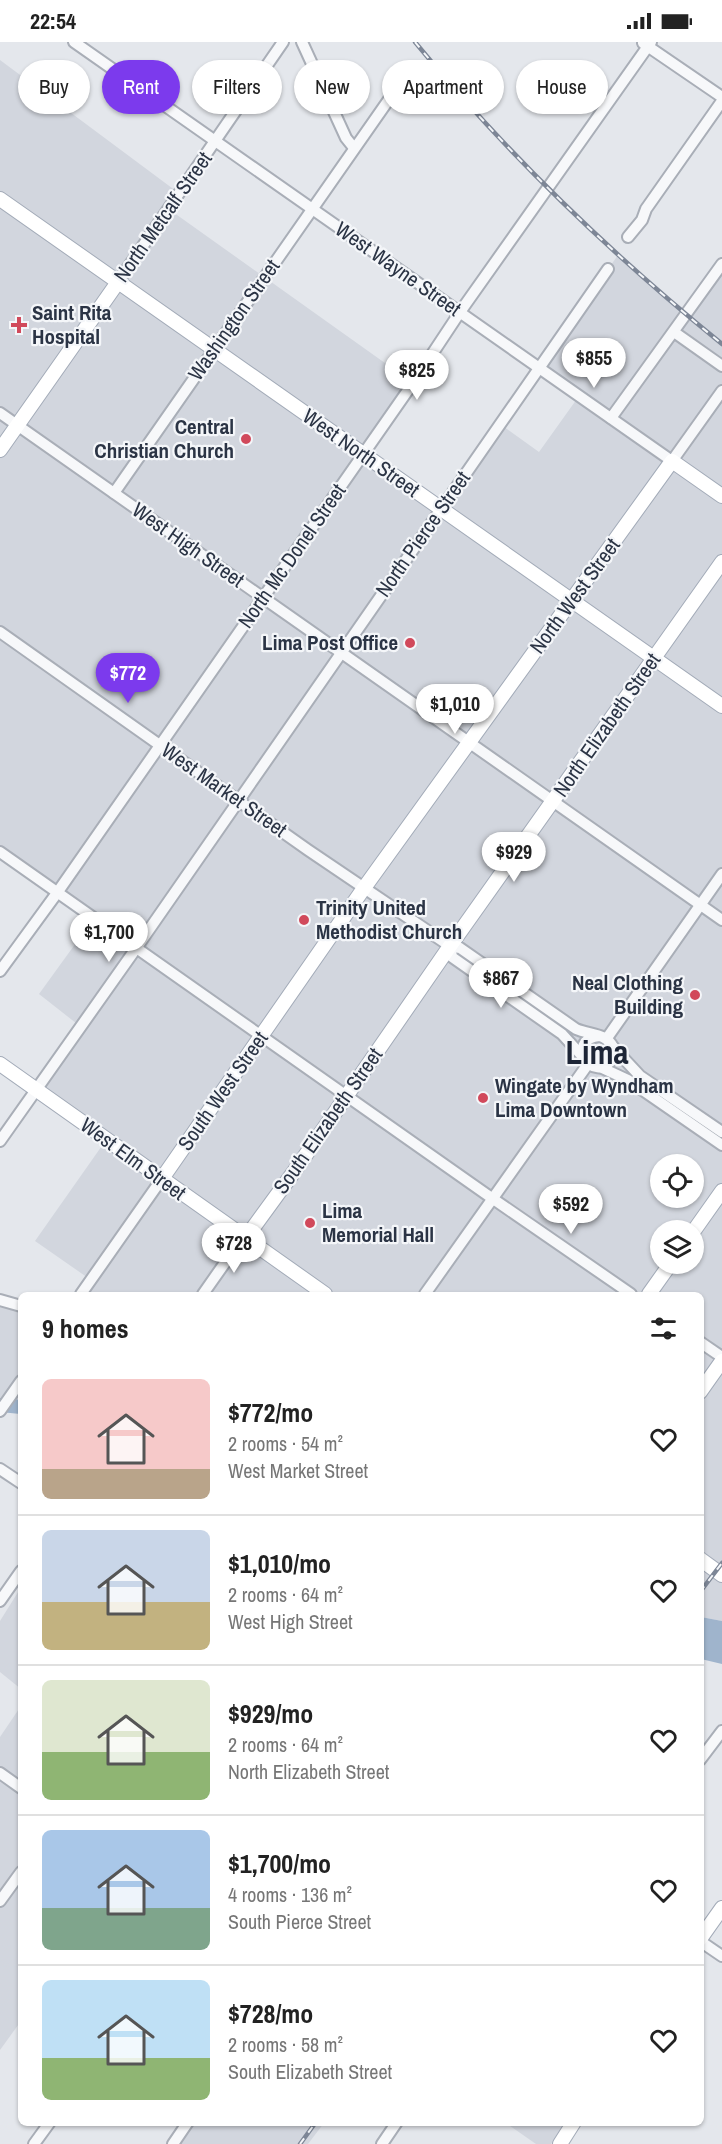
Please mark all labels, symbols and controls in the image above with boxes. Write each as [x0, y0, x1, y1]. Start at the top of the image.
text: 22:54 [30, 6, 76, 36]
chip: Buy [18, 60, 90, 114]
chip: Rent [102, 60, 180, 114]
chip: Filters [192, 60, 282, 114]
chip: New [294, 60, 370, 114]
chip: Apartment [382, 60, 504, 114]
chip: House [516, 60, 608, 114]
street label: North Metcalf Street [107, 146, 219, 288]
street label: West Wayne Street [330, 214, 467, 323]
street label: Washington Street [181, 253, 286, 386]
place label: Saint Rita Hospital [32, 298, 112, 351]
marker: Saint Rita Hospital [10, 316, 28, 334]
pin: $855 [558, 338, 630, 389]
text: $855 [576, 344, 612, 371]
pin: $825 [381, 350, 453, 401]
text: $825 [399, 356, 435, 383]
street label: West North Street [297, 402, 426, 504]
place label: Central Christian Church [94, 412, 234, 465]
marker: Central Christian Church [239, 432, 253, 446]
street label: North Pierce Street [368, 465, 477, 602]
street label: North Mc Donel Street [231, 477, 352, 634]
street label: West High Street [126, 495, 250, 594]
street label: North West Street [523, 532, 627, 659]
place label: Lima Post Office [262, 628, 398, 657]
marker: Lima Post Office [403, 636, 417, 650]
street label: North Elizabeth Street [546, 647, 667, 802]
pin: $772 [92, 653, 164, 704]
text: $772 [110, 659, 146, 686]
pin: $1,010 [406, 684, 504, 735]
text: $1,010 [430, 690, 480, 717]
street label: West Market Street [156, 736, 293, 844]
pin: $929 [478, 832, 550, 883]
text: $929 [496, 838, 532, 865]
place label: Trinity United Methodist Church [316, 893, 462, 946]
pin: $1,700 [60, 912, 158, 963]
marker: Trinity United Methodist Church [297, 913, 311, 927]
text: $1,700 [84, 918, 134, 945]
pin: $867 [465, 958, 537, 1009]
text: $867 [483, 964, 519, 991]
place label: Neal Clothing Building [572, 968, 683, 1021]
marker: Neal Clothing Building [688, 988, 702, 1002]
street label: South West Street [171, 1025, 275, 1156]
district label: Lima [565, 1030, 629, 1074]
street label: South Elizabeth Street [266, 1042, 389, 1200]
place label: Wingate by Wyndham Lima Downtown [495, 1071, 673, 1124]
marker: Wingate by Wyndham Lima Downtown [476, 1091, 490, 1105]
street label: West Elm Street [75, 1110, 192, 1207]
map controls [650, 1154, 704, 1274]
button: locate [650, 1154, 704, 1208]
pin: $592 [535, 1184, 607, 1235]
text: $592 [553, 1190, 589, 1217]
place label: Lima Memorial Hall [322, 1196, 434, 1249]
marker: Lima Memorial Hall [303, 1216, 317, 1230]
button: layers [650, 1220, 704, 1274]
pin: $728 [198, 1223, 270, 1274]
text: $728 [216, 1229, 252, 1256]
text: 9 homes [42, 1311, 129, 1346]
icon: filters [647, 1312, 680, 1345]
text: $772/mo [228, 1395, 313, 1430]
icon: home [90, 1403, 162, 1475]
icon: heart [647, 1423, 680, 1456]
text: 2 rooms · 54 m² [228, 1430, 343, 1457]
text: West Market Street [228, 1457, 368, 1484]
text: $1,010/mo [228, 1546, 331, 1581]
icon: home [90, 1554, 162, 1626]
icon: heart [647, 1574, 680, 1607]
text: 2 rooms · 64 m² [228, 1581, 343, 1608]
text: West High Street [228, 1608, 353, 1635]
text: $929/mo [228, 1696, 313, 1731]
icon: home [90, 1704, 162, 1776]
icon: heart [647, 1724, 680, 1757]
text: 2 rooms · 64 m² [228, 1731, 343, 1758]
text: North Elizabeth Street [228, 1758, 389, 1785]
text: $1,700/mo [228, 1846, 331, 1881]
icon: home [90, 1854, 162, 1926]
icon: heart [647, 1874, 680, 1907]
text: 4 rooms · 136 m² [228, 1881, 352, 1908]
text: South Pierce Street [228, 1908, 371, 1935]
text: $728/mo [228, 1996, 313, 2031]
icon: home [90, 2004, 162, 2076]
icon: heart [647, 2024, 680, 2057]
text: 2 rooms · 58 m² [228, 2031, 343, 2058]
text: South Elizabeth Street [228, 2058, 392, 2085]

